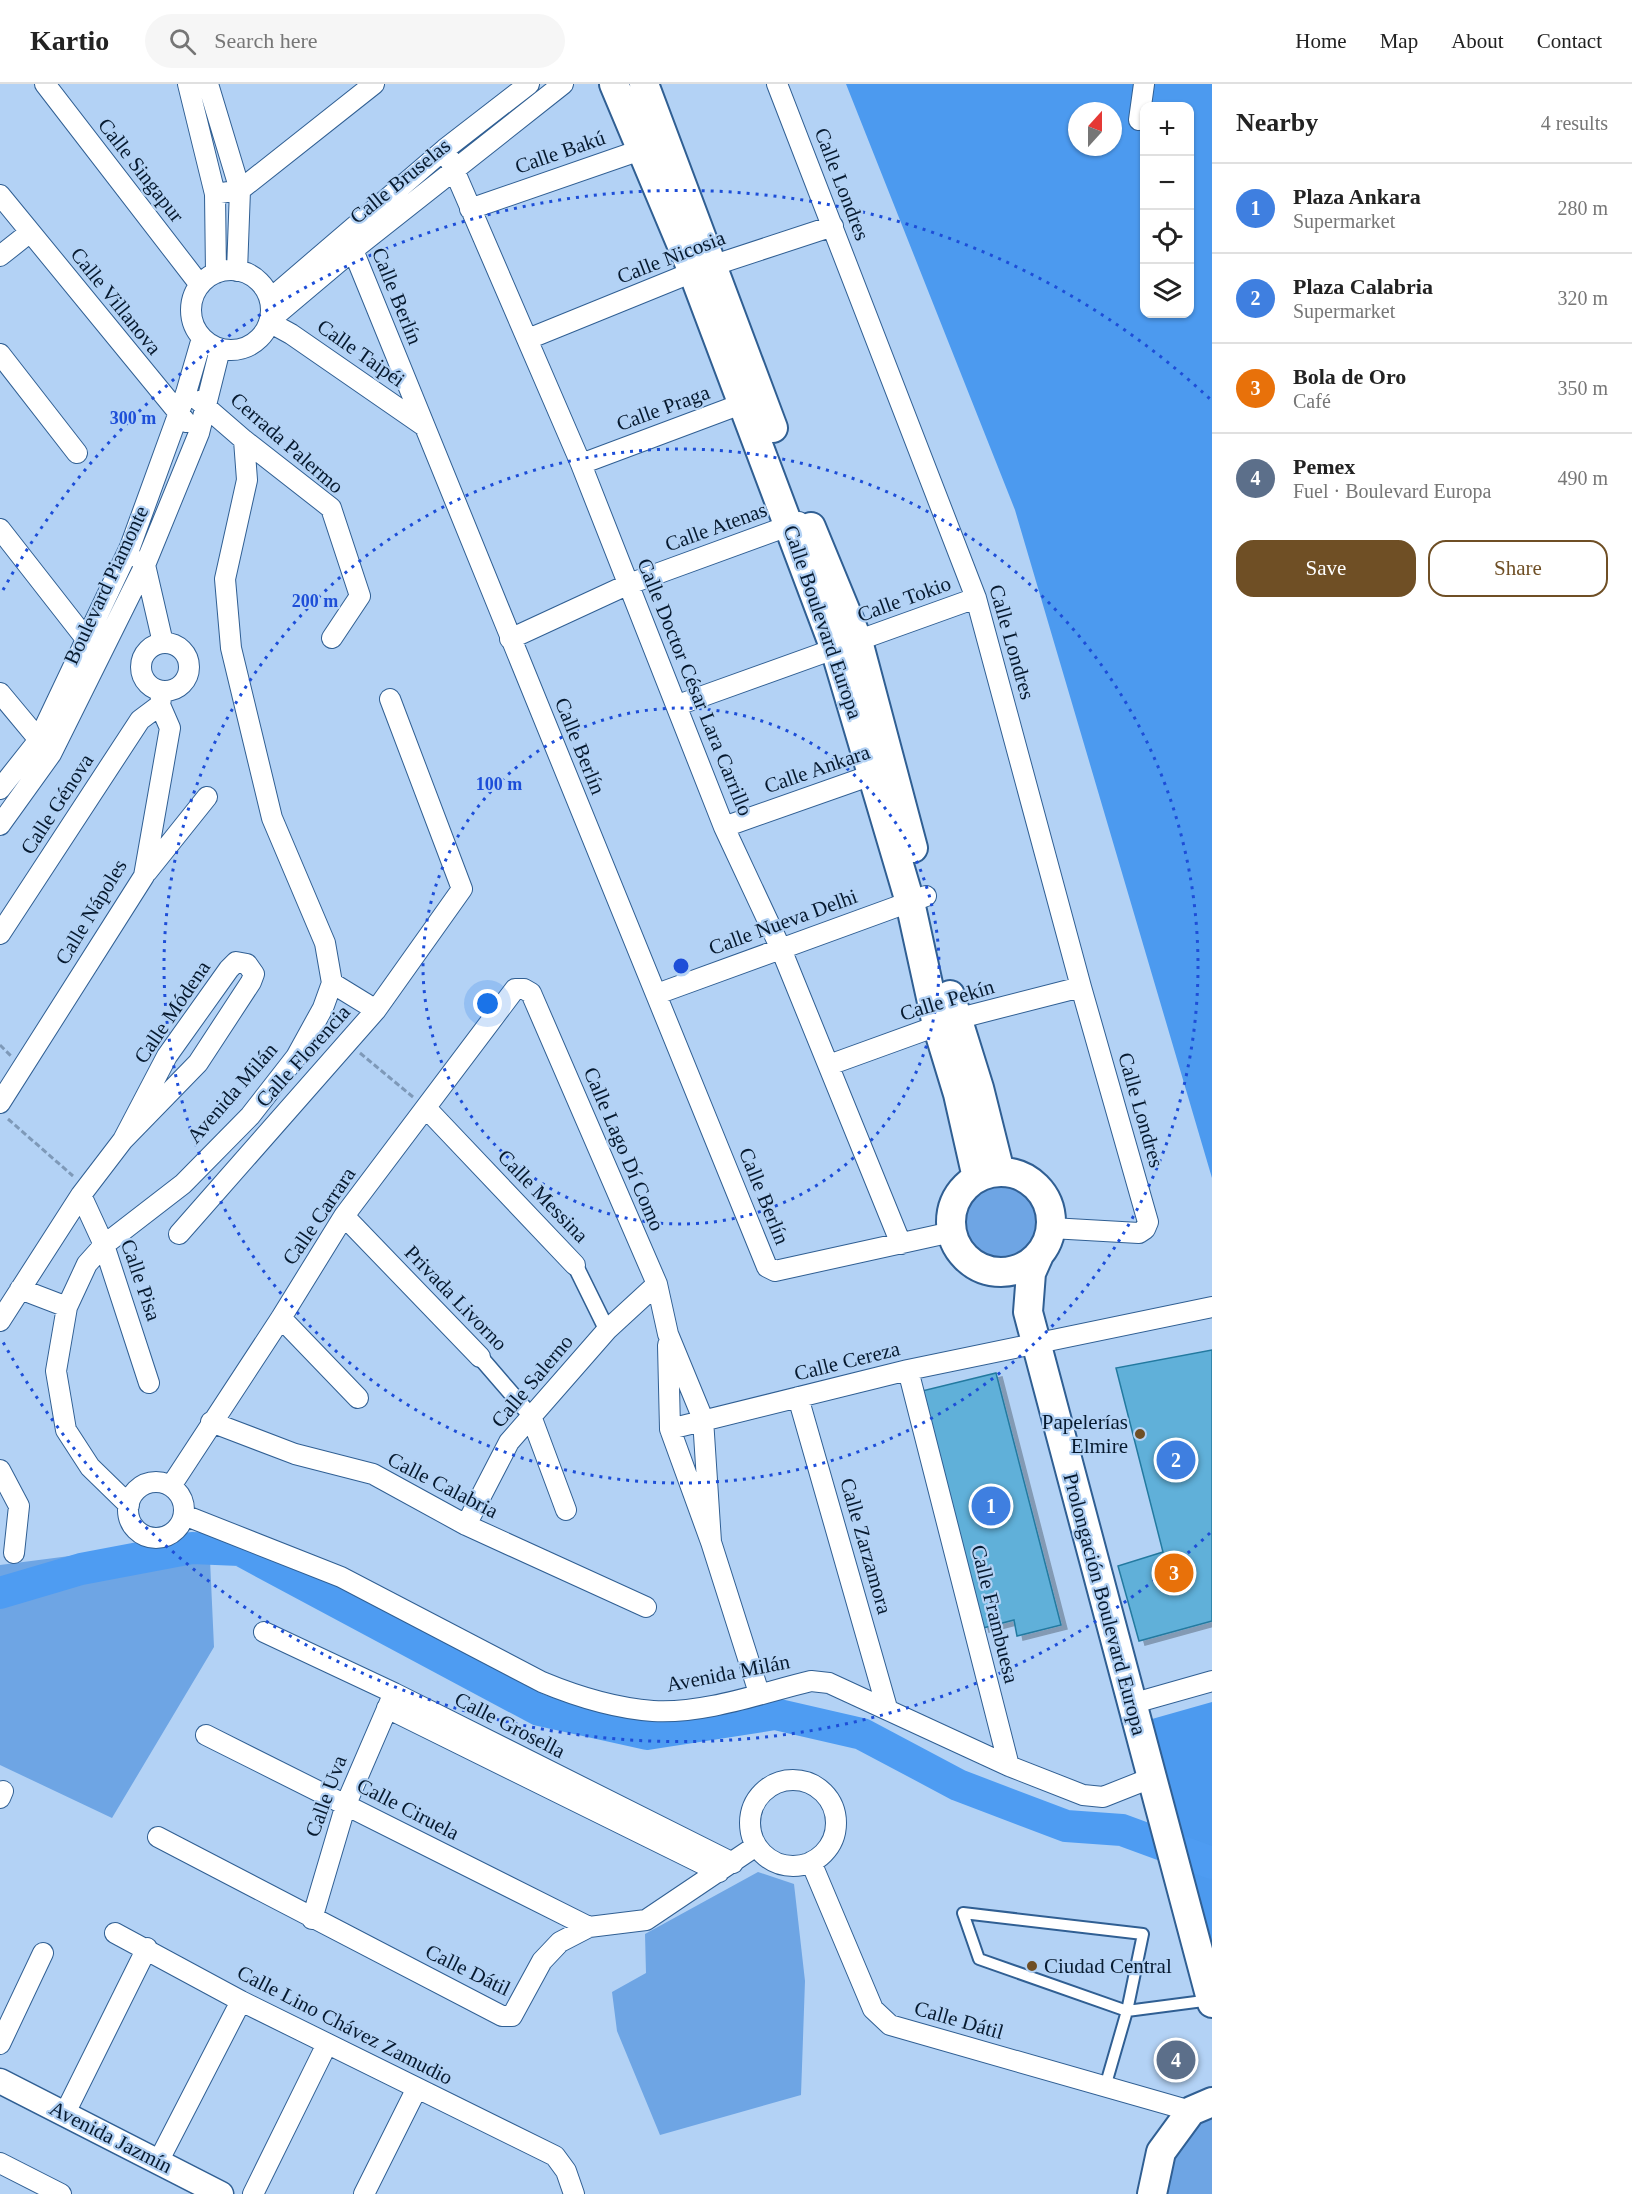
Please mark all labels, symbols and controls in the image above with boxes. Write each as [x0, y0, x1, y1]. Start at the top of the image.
search box [145, 14, 565, 68]
text: Kartio [30, 25, 109, 56]
icon: search [166, 25, 199, 58]
text: Search here [214, 28, 318, 53]
text: Home [1295, 29, 1347, 53]
text: Map [1380, 29, 1418, 53]
text: About [1451, 29, 1504, 53]
text: Contact [1537, 29, 1602, 53]
north arrow [1068, 102, 1122, 156]
map controls [1140, 102, 1194, 318]
button: + [1140, 102, 1194, 156]
text: Nearby [1236, 108, 1318, 137]
text: 4 results [1541, 112, 1608, 134]
street label: Calle Singapur [93, 113, 189, 227]
street label: Calle Londres [810, 124, 874, 244]
street label: Calle Bakú [512, 125, 609, 179]
street label: Calle Bruselas [345, 133, 455, 229]
button: − [1140, 156, 1194, 210]
text: Plaza Ankara [1293, 184, 1421, 209]
text: 1 [1251, 197, 1261, 219]
text: 280 m [1557, 197, 1608, 219]
button: locate [1140, 210, 1194, 264]
text: Supermarket [1293, 210, 1395, 232]
street label: Calle Nicosia [614, 225, 729, 289]
street label: Calle Villanova [66, 243, 167, 360]
street label: Calle Berlín [367, 244, 427, 348]
button: layers [1140, 264, 1194, 318]
text: Plaza Calabria [1293, 274, 1433, 299]
text: 2 [1251, 287, 1261, 309]
text: 320 m [1557, 287, 1608, 309]
text: Supermarket [1293, 300, 1395, 322]
street label: Calle Taipéi [313, 314, 410, 392]
text: Bola de Oro [1293, 364, 1406, 389]
text: 3 [1251, 377, 1261, 399]
text: 350 m [1557, 377, 1608, 399]
street label: Calle Praga [613, 380, 713, 436]
street label: Cerrada Palermo [226, 387, 348, 499]
text: Café [1293, 390, 1331, 412]
text: 300 m [110, 408, 156, 428]
text: Pemex [1293, 454, 1355, 479]
text: 4 [1251, 467, 1261, 489]
text: 490 m [1557, 467, 1608, 489]
text: Fuel · Boulevard Europa [1293, 480, 1491, 502]
street label: Calle Atenas [662, 497, 770, 557]
street label: Boulevard Piamonte [59, 502, 153, 668]
street label: Calle Boulevard Europa [779, 522, 868, 722]
button: Save [1236, 540, 1416, 597]
button: Share [1428, 540, 1608, 597]
street label: Calle Doctor César Lara Carrillo [632, 555, 758, 819]
street label: Calle Tokio [854, 571, 954, 627]
street label: Calle Londres [984, 582, 1040, 702]
text: 200 m [292, 591, 338, 611]
street label: Calle Berlín [550, 694, 610, 798]
street label: Calle Ankara [761, 739, 874, 798]
street label: Calle Génova [16, 749, 99, 859]
text: 100 m [476, 774, 522, 794]
street label: Calle Nápoles [50, 855, 132, 969]
street label: Calle Nueva Delhi [705, 884, 861, 960]
street label: Calle Módena [129, 956, 215, 1068]
centre of rings [671, 956, 691, 976]
street label: Calle Pekín [897, 974, 998, 1026]
your location [473, 989, 502, 1018]
street label: Calle Florencia [251, 1000, 355, 1112]
street label: Avenida Milán [182, 1038, 282, 1148]
street label: Calle Londres [1113, 1050, 1169, 1170]
street label: Calle Lago Dí Como [579, 1064, 669, 1234]
street label: Calle Berlín [734, 1144, 794, 1248]
street label: Calle Messina [493, 1145, 594, 1248]
street label: Calle Carrara [278, 1162, 361, 1269]
street label: Calle Pisa [116, 1236, 166, 1325]
street label: Privada Livorno [400, 1240, 512, 1356]
street label: Calle Salerno [486, 1330, 578, 1432]
street label: Calle Cereza [792, 1336, 903, 1386]
place label: Papelerías Elmire [1042, 1410, 1128, 1458]
marker: Papelerías Elmire [1133, 1427, 1147, 1441]
pin: 2 [1156, 1438, 1196, 1482]
street label: Calle Calabria [384, 1447, 503, 1523]
street label: Prolongación Boulevard Europa [1058, 1470, 1152, 1738]
street label: Calle Zarzamora [835, 1475, 897, 1617]
pin: 1 [972, 1484, 1010, 1528]
street label: Calle Frambuesa [966, 1542, 1024, 1686]
pin: 3 [1154, 1550, 1194, 1596]
street label: Avenida Milán [664, 1649, 792, 1697]
street label: Calle Grosella [451, 1687, 570, 1763]
street label: Calle Uva [300, 1752, 352, 1840]
street label: Calle Ciruela [353, 1773, 464, 1845]
street label: Calle Dátil [422, 1939, 515, 2001]
place label: Ciudad Central [1044, 1954, 1172, 1978]
marker: Ciudad Central [1025, 1959, 1039, 1973]
street label: Calle Lino Chávez Zamudio [233, 1960, 457, 2090]
street label: Calle Dátil [912, 1996, 1006, 2044]
pin: 4 [1156, 2038, 1196, 2082]
street label: Avenida Jazmín [46, 2096, 177, 2178]

